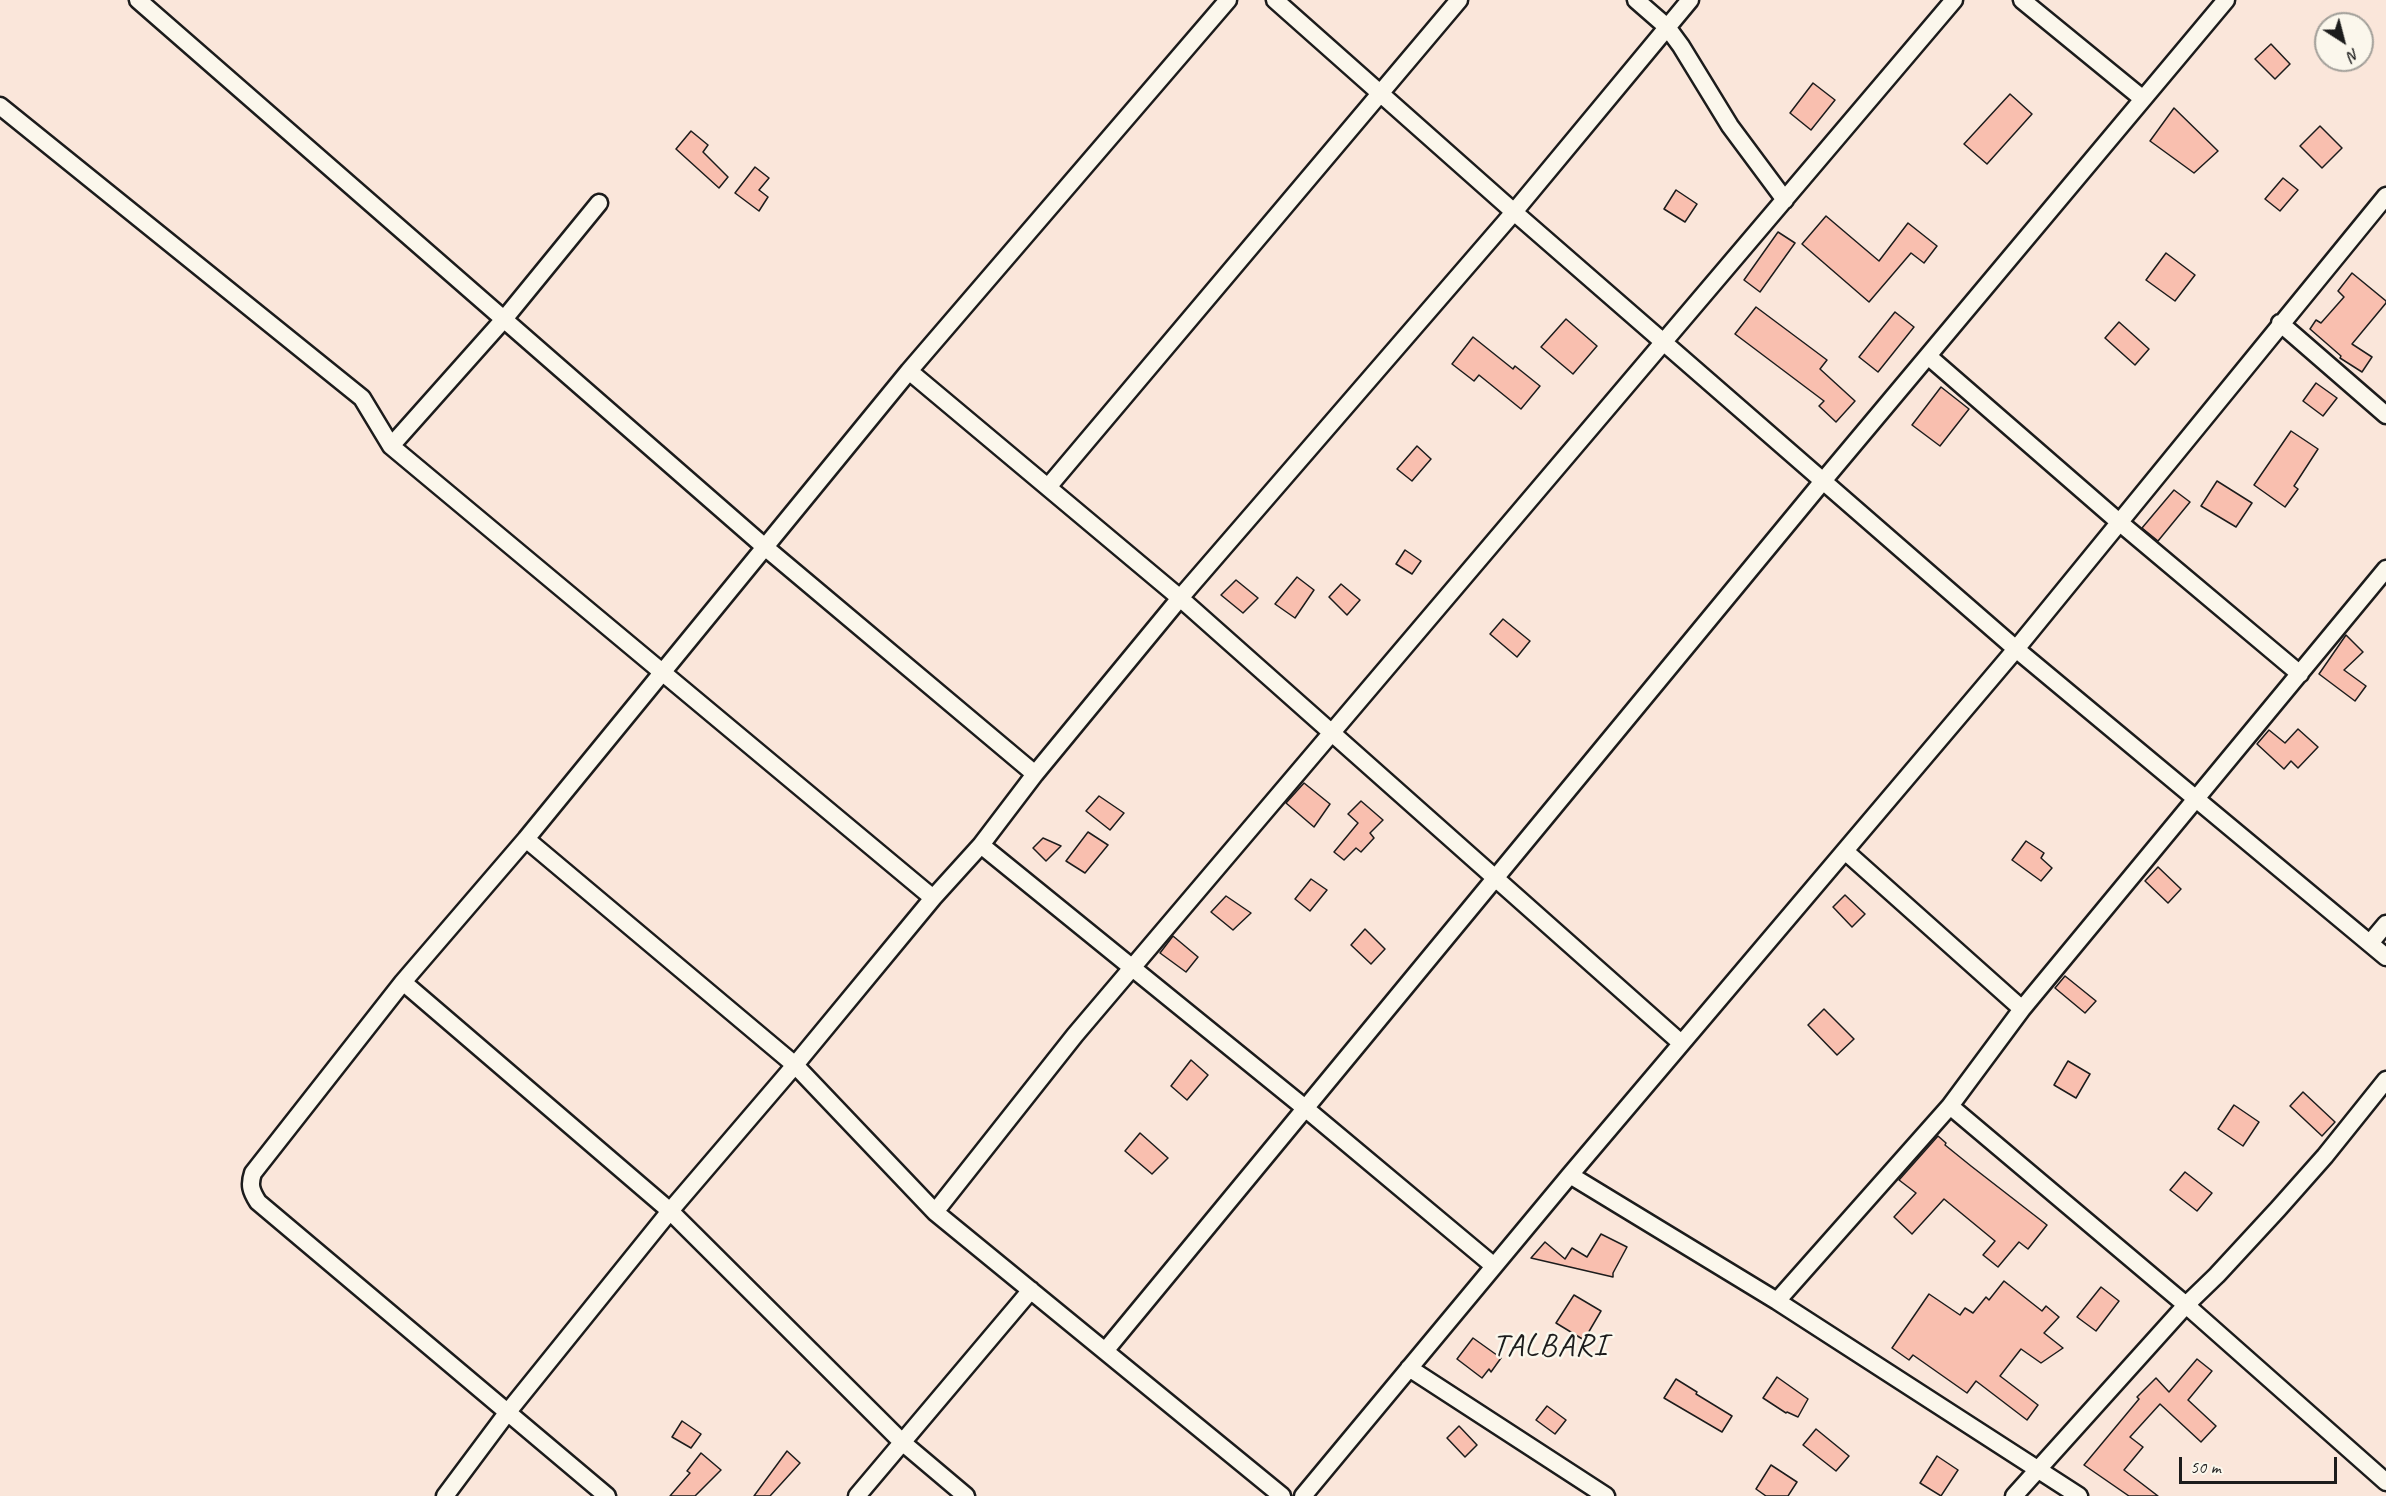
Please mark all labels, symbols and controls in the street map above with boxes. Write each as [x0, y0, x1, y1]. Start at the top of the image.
north arrow [2314, 12, 2374, 72]
text: N [2344, 44, 2363, 66]
district label: TALBARI [1493, 1328, 1607, 1366]
scale bar [2182, 1445, 2340, 1483]
text: 50 m [2190, 1456, 2221, 1478]

